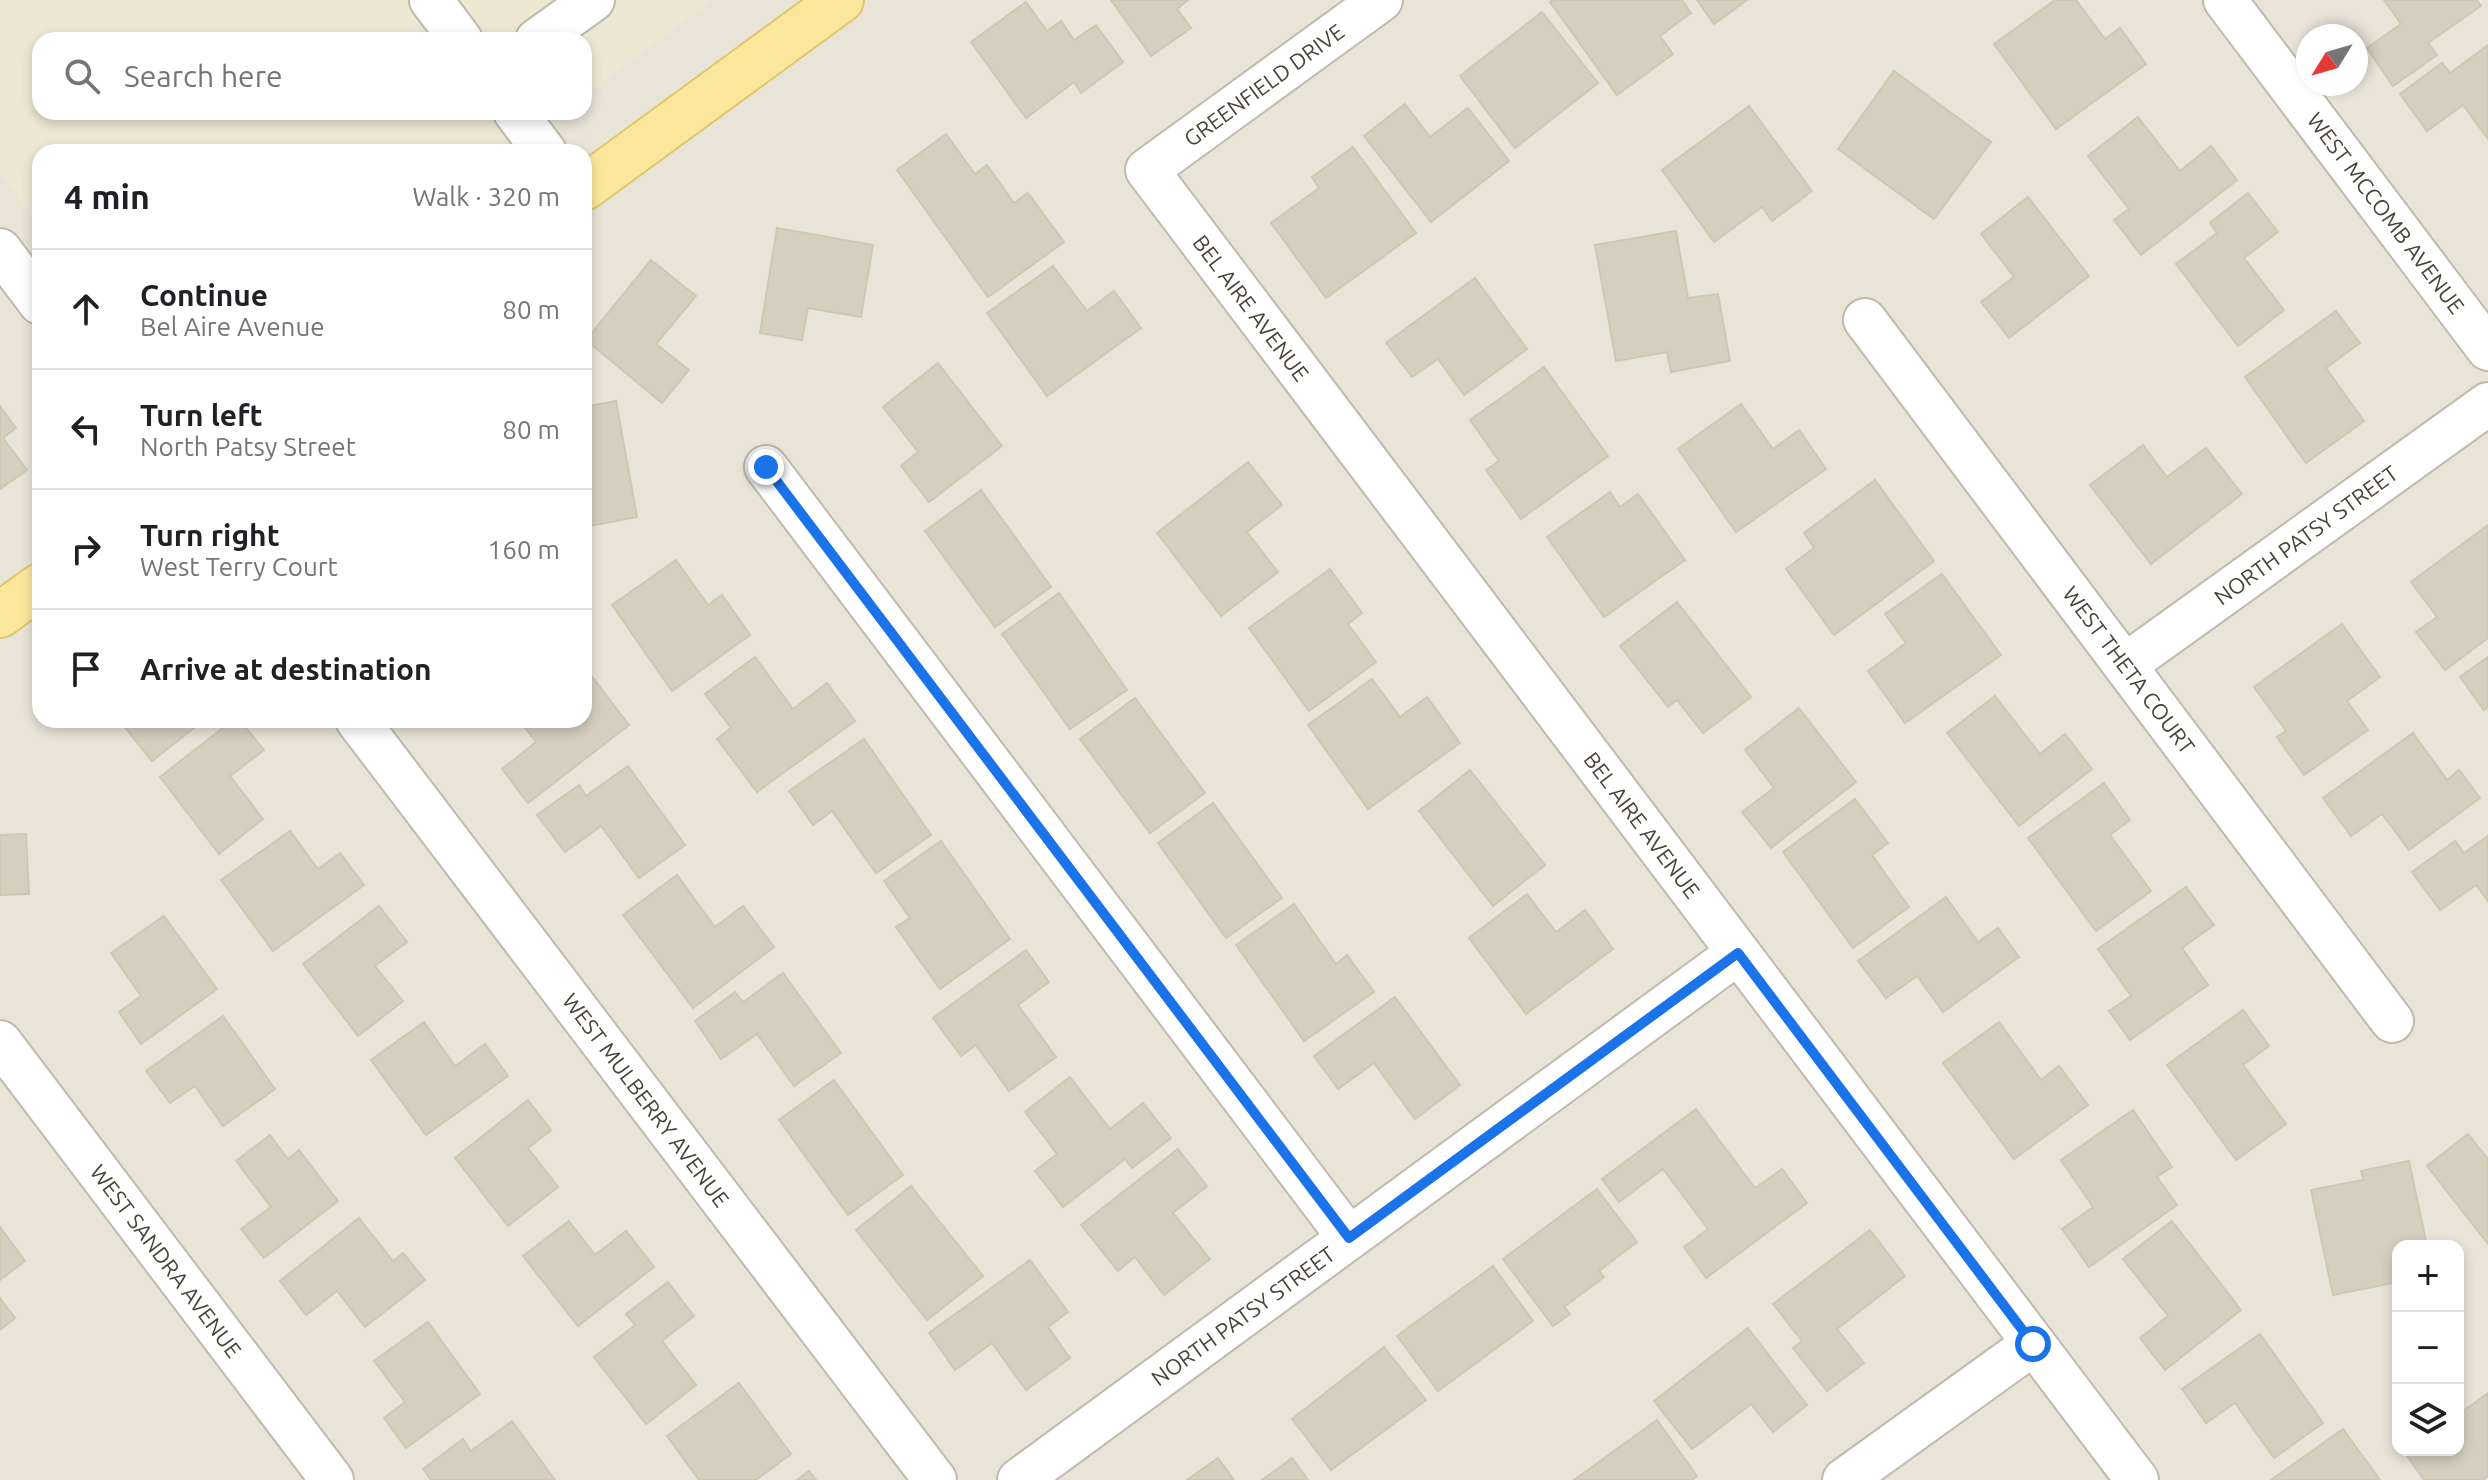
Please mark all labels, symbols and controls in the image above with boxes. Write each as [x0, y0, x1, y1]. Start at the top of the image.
street label: GREENFIELD DRIVE [1179, 18, 1348, 151]
north arrow [2296, 24, 2368, 96]
search box [32, 32, 592, 120]
icon: search [60, 54, 104, 98]
text: Search here [124, 59, 283, 93]
street label: WEST MCCOMB AVENUE [2303, 107, 2470, 318]
text: 4 min [64, 177, 150, 215]
text: Walk · 320 m [412, 182, 560, 211]
street label: BEL AIRE AVENUE [1188, 230, 1314, 386]
text: Continue [140, 278, 268, 312]
icon: ahead [64, 287, 108, 331]
text: 80 m [502, 295, 560, 324]
text: Bel Aire Avenue [140, 312, 325, 341]
text: Turn left [140, 398, 262, 432]
icon: left [64, 407, 108, 451]
text: 80 m [502, 415, 560, 444]
text: North Patsy Street [140, 432, 356, 461]
route end [748, 449, 784, 485]
street label: NORTH PATSY STREET [2209, 460, 2402, 609]
text: Turn right [140, 518, 280, 552]
icon: right [64, 527, 108, 571]
text: 160 m [488, 535, 560, 564]
text: West Terry Court [140, 552, 338, 581]
street label: WEST THETA COURT [2058, 581, 2200, 758]
icon: arrive [64, 647, 108, 691]
text: Arrive at destination [140, 652, 432, 686]
street label: BEL AIRE AVENUE [1579, 747, 1705, 903]
street label: WEST MULBERRY AVENUE [558, 988, 735, 1211]
street label: WEST SANDRA AVENUE [86, 1159, 247, 1362]
map controls [2392, 1240, 2464, 1456]
button: + [2392, 1240, 2464, 1312]
street label: NORTH PATSY STREET [1146, 1241, 1339, 1390]
button: − [2392, 1312, 2464, 1384]
route start [2015, 1326, 2051, 1362]
button: layers [2392, 1384, 2464, 1456]

